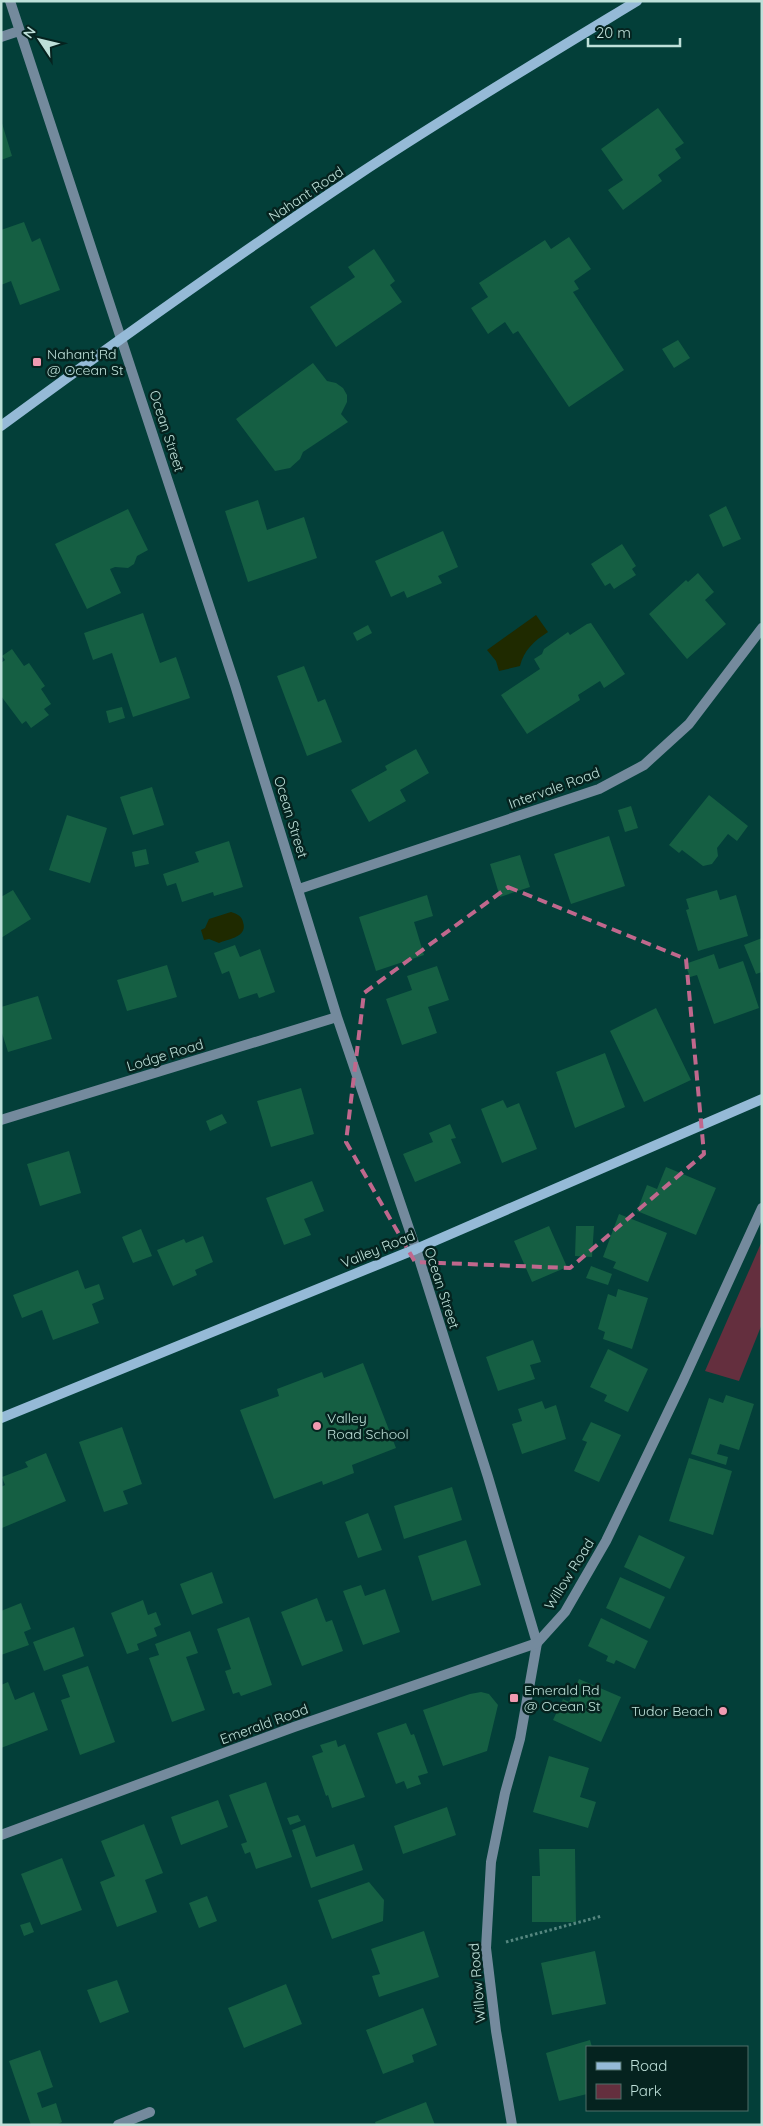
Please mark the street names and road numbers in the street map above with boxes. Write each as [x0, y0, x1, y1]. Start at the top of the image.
street label: Nahant Road [265, 162, 347, 226]
street label: Ocean Street [145, 388, 189, 474]
street label: Intervale Road [506, 763, 602, 813]
street label: Ocean Street [270, 774, 312, 860]
street label: Lodge Road [124, 1035, 206, 1075]
street label: Valley Road [338, 1226, 418, 1272]
street label: Ocean Street [420, 1245, 464, 1331]
street label: Willow Road [540, 1535, 598, 1613]
street label: Emerald Road [217, 1700, 311, 1748]
street label: Willow Road [465, 1942, 489, 2024]

